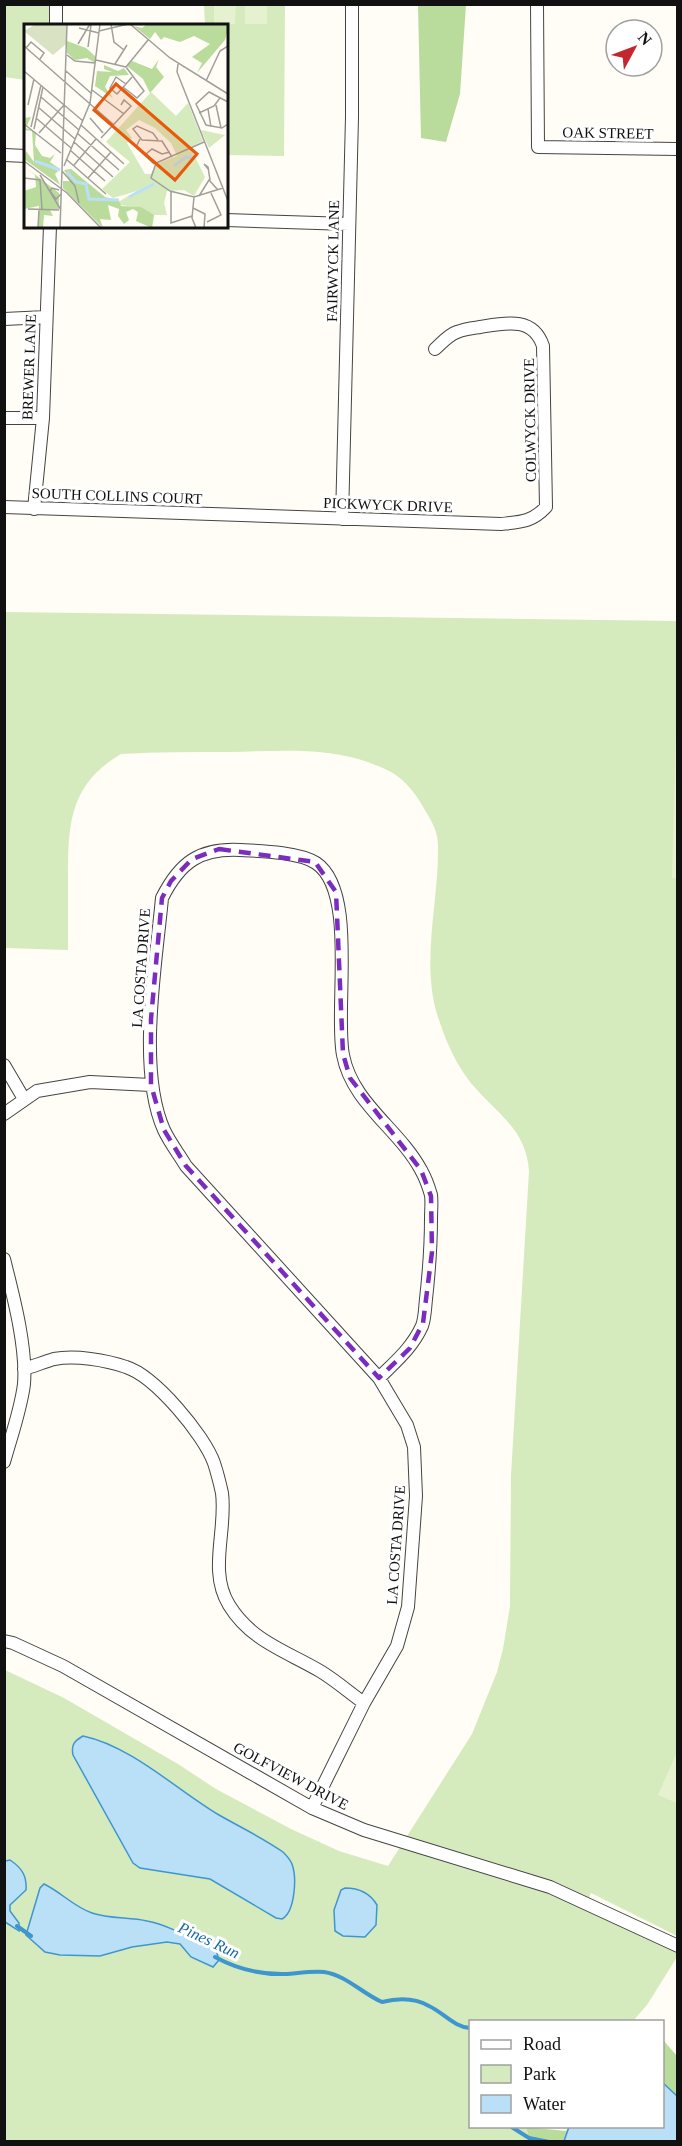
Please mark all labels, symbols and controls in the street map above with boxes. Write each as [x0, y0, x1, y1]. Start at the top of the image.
north arrow [604, 18, 664, 78]
inset map [24, 24, 228, 228]
text: N [635, 29, 655, 49]
street label: OAK STREET [562, 124, 654, 142]
street label: FAIRWYCK LANE [324, 200, 342, 322]
street label: BREWER LANE [19, 314, 39, 420]
street label: COLWYCK DRIVE [521, 358, 539, 482]
street label: SOUTH COLLINS COURT [31, 485, 203, 507]
street label: PICKWYCK DRIVE [323, 495, 453, 515]
street label: LA COSTA DRIVE [129, 908, 153, 1028]
street label: LA COSTA DRIVE [384, 1485, 408, 1605]
street label: GOLFVIEW DRIVE [231, 1739, 351, 1813]
water label: Pines Run [175, 1918, 242, 1962]
legend [469, 2020, 664, 2128]
text: Road [523, 2034, 561, 2054]
text: Park [523, 2064, 556, 2084]
text: Water [523, 2094, 566, 2114]

